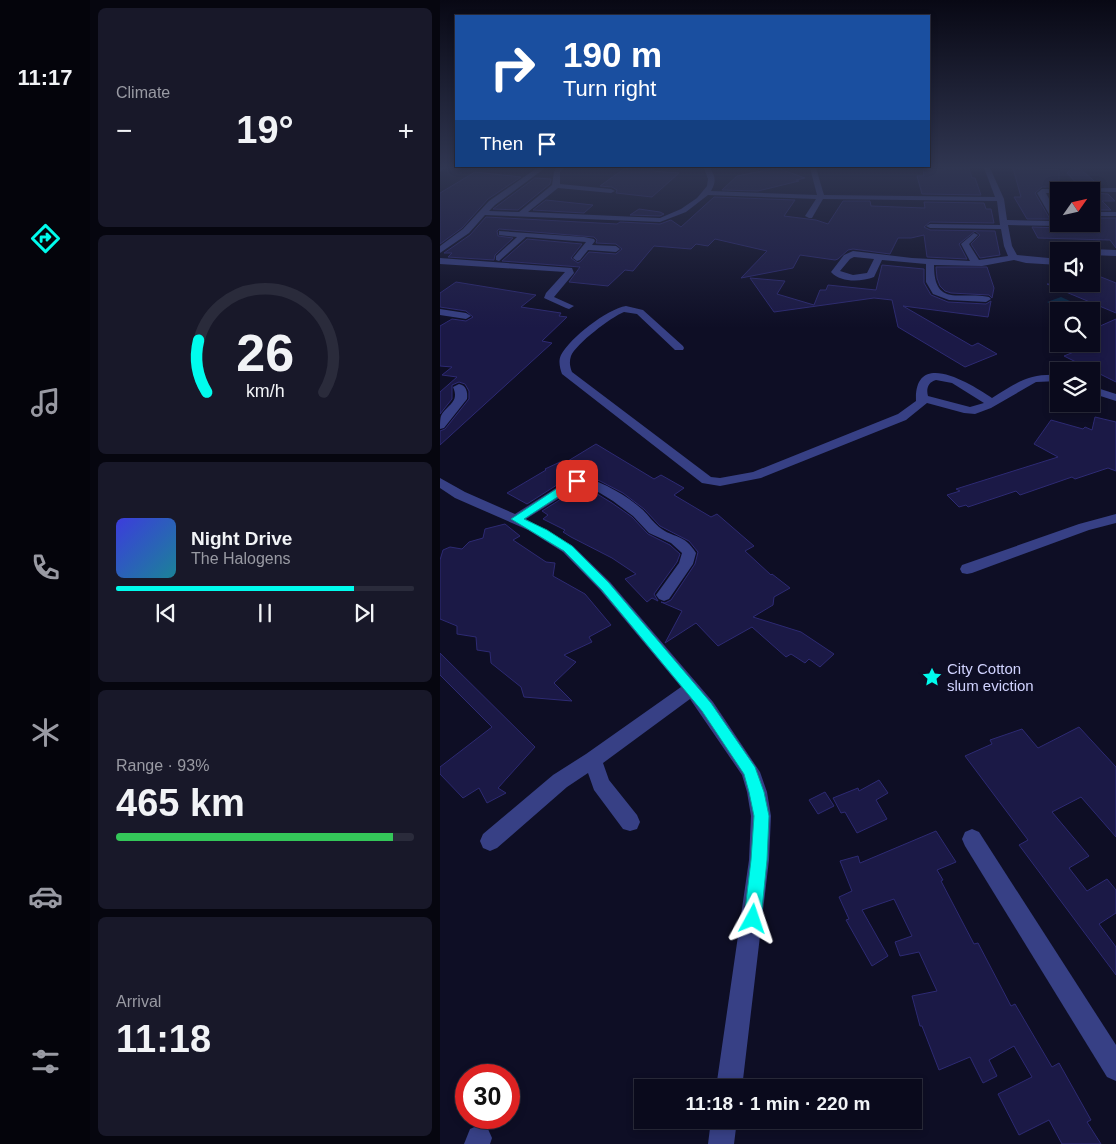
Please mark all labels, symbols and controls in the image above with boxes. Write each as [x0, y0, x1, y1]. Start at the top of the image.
icon: right [480, 35, 545, 100]
text: 190 m [563, 35, 662, 74]
text: 11:17 [17, 65, 73, 90]
text: Turn right [563, 76, 656, 101]
text: Climate [116, 84, 170, 101]
text: 19° [236, 109, 294, 151]
text: − [116, 115, 132, 146]
text: + [398, 115, 414, 146]
icon: arrive [533, 130, 561, 158]
text: Then [480, 133, 523, 154]
north arrow [1050, 182, 1100, 232]
map controls [1050, 182, 1100, 412]
icon: directions [28, 221, 63, 256]
button: sound [1050, 242, 1100, 292]
button: search [1050, 302, 1100, 352]
text: 26 [236, 324, 294, 382]
button: layers [1050, 362, 1100, 412]
text: km/h [246, 381, 284, 401]
icon: music [28, 385, 63, 420]
pin [556, 460, 598, 502]
icon: arrive [563, 467, 591, 495]
text: Night Drive [191, 528, 292, 549]
icon: phone [28, 550, 63, 585]
text: The Halogens [191, 550, 291, 567]
icon: previous [152, 599, 180, 627]
icon: pause [251, 599, 279, 627]
icon: next [350, 599, 378, 627]
place label: City Cotton slum eviction [947, 660, 1034, 694]
place icon: City Cotton slum eviction [921, 666, 943, 688]
icon: climate [28, 715, 63, 750]
text: Range · 93% [116, 757, 209, 774]
text: 465 km [116, 782, 245, 824]
icon: car [28, 879, 63, 914]
position arrow [726, 892, 778, 944]
text: Arrival [116, 993, 161, 1010]
text: 11:18 [116, 1018, 211, 1060]
icon: filters [28, 1044, 63, 1079]
speed limit sign: 30 [455, 1064, 520, 1129]
text: 11:18 · 1 min · 220 m [686, 1093, 870, 1114]

